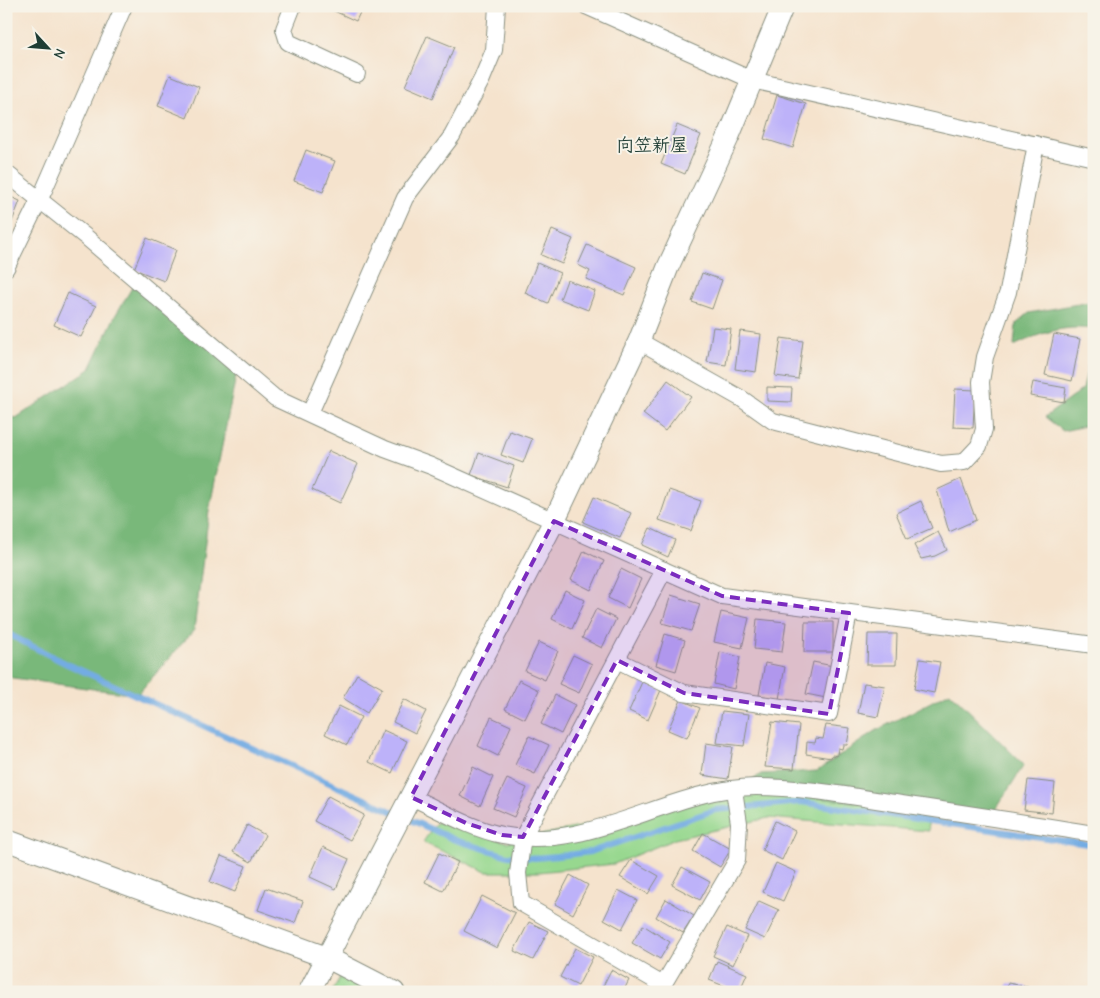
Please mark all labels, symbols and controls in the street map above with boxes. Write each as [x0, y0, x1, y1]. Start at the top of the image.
north arrow [22, 22, 72, 72]
text: N [50, 46, 69, 61]
district label: 向笠新屋 [616, 135, 688, 156]

